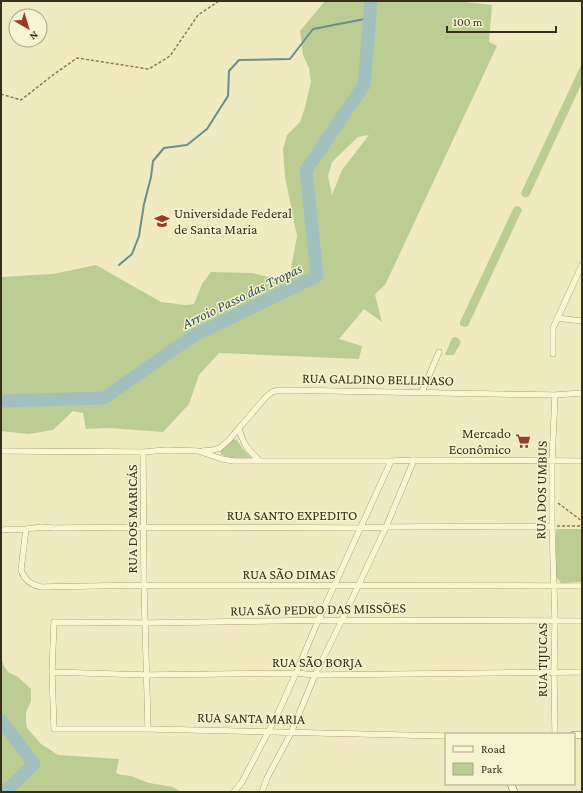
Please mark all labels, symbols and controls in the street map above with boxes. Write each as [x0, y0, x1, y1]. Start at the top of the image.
north arrow [8, 8, 48, 48]
scale bar [447, 8, 556, 34]
text: 100 m [453, 15, 483, 29]
text: N [27, 29, 41, 43]
place label: Universidade Federal de Santa Maria [174, 205, 292, 237]
school or university icon: Universidade Federal de Santa Maria [153, 212, 171, 230]
water label: Arroio Passo das Tropas [179, 260, 305, 333]
street label: RUA GALDINO BELLINASO [302, 370, 454, 388]
place label: Mercado Econômico [449, 425, 511, 457]
supermarket icon: Mercado Econômico [514, 432, 532, 450]
street label: RUA DOS UMBUS [532, 440, 550, 540]
street label: RUA DOS MARICÁS [124, 464, 140, 574]
street label: RUA SANTO EXPEDITO [227, 507, 357, 523]
street label: RUA SÃO DIMAS [242, 566, 336, 582]
street label: RUA SÃO PEDRO DAS MISSÕES [230, 599, 406, 619]
street label: RUA TIJUCAS [534, 622, 550, 697]
street label: RUA SÃO BORJA [272, 654, 362, 670]
street label: RUA SANTA MARIA [197, 709, 305, 727]
legend [445, 733, 575, 785]
text: Road [481, 742, 506, 756]
text: Park [481, 762, 503, 776]

